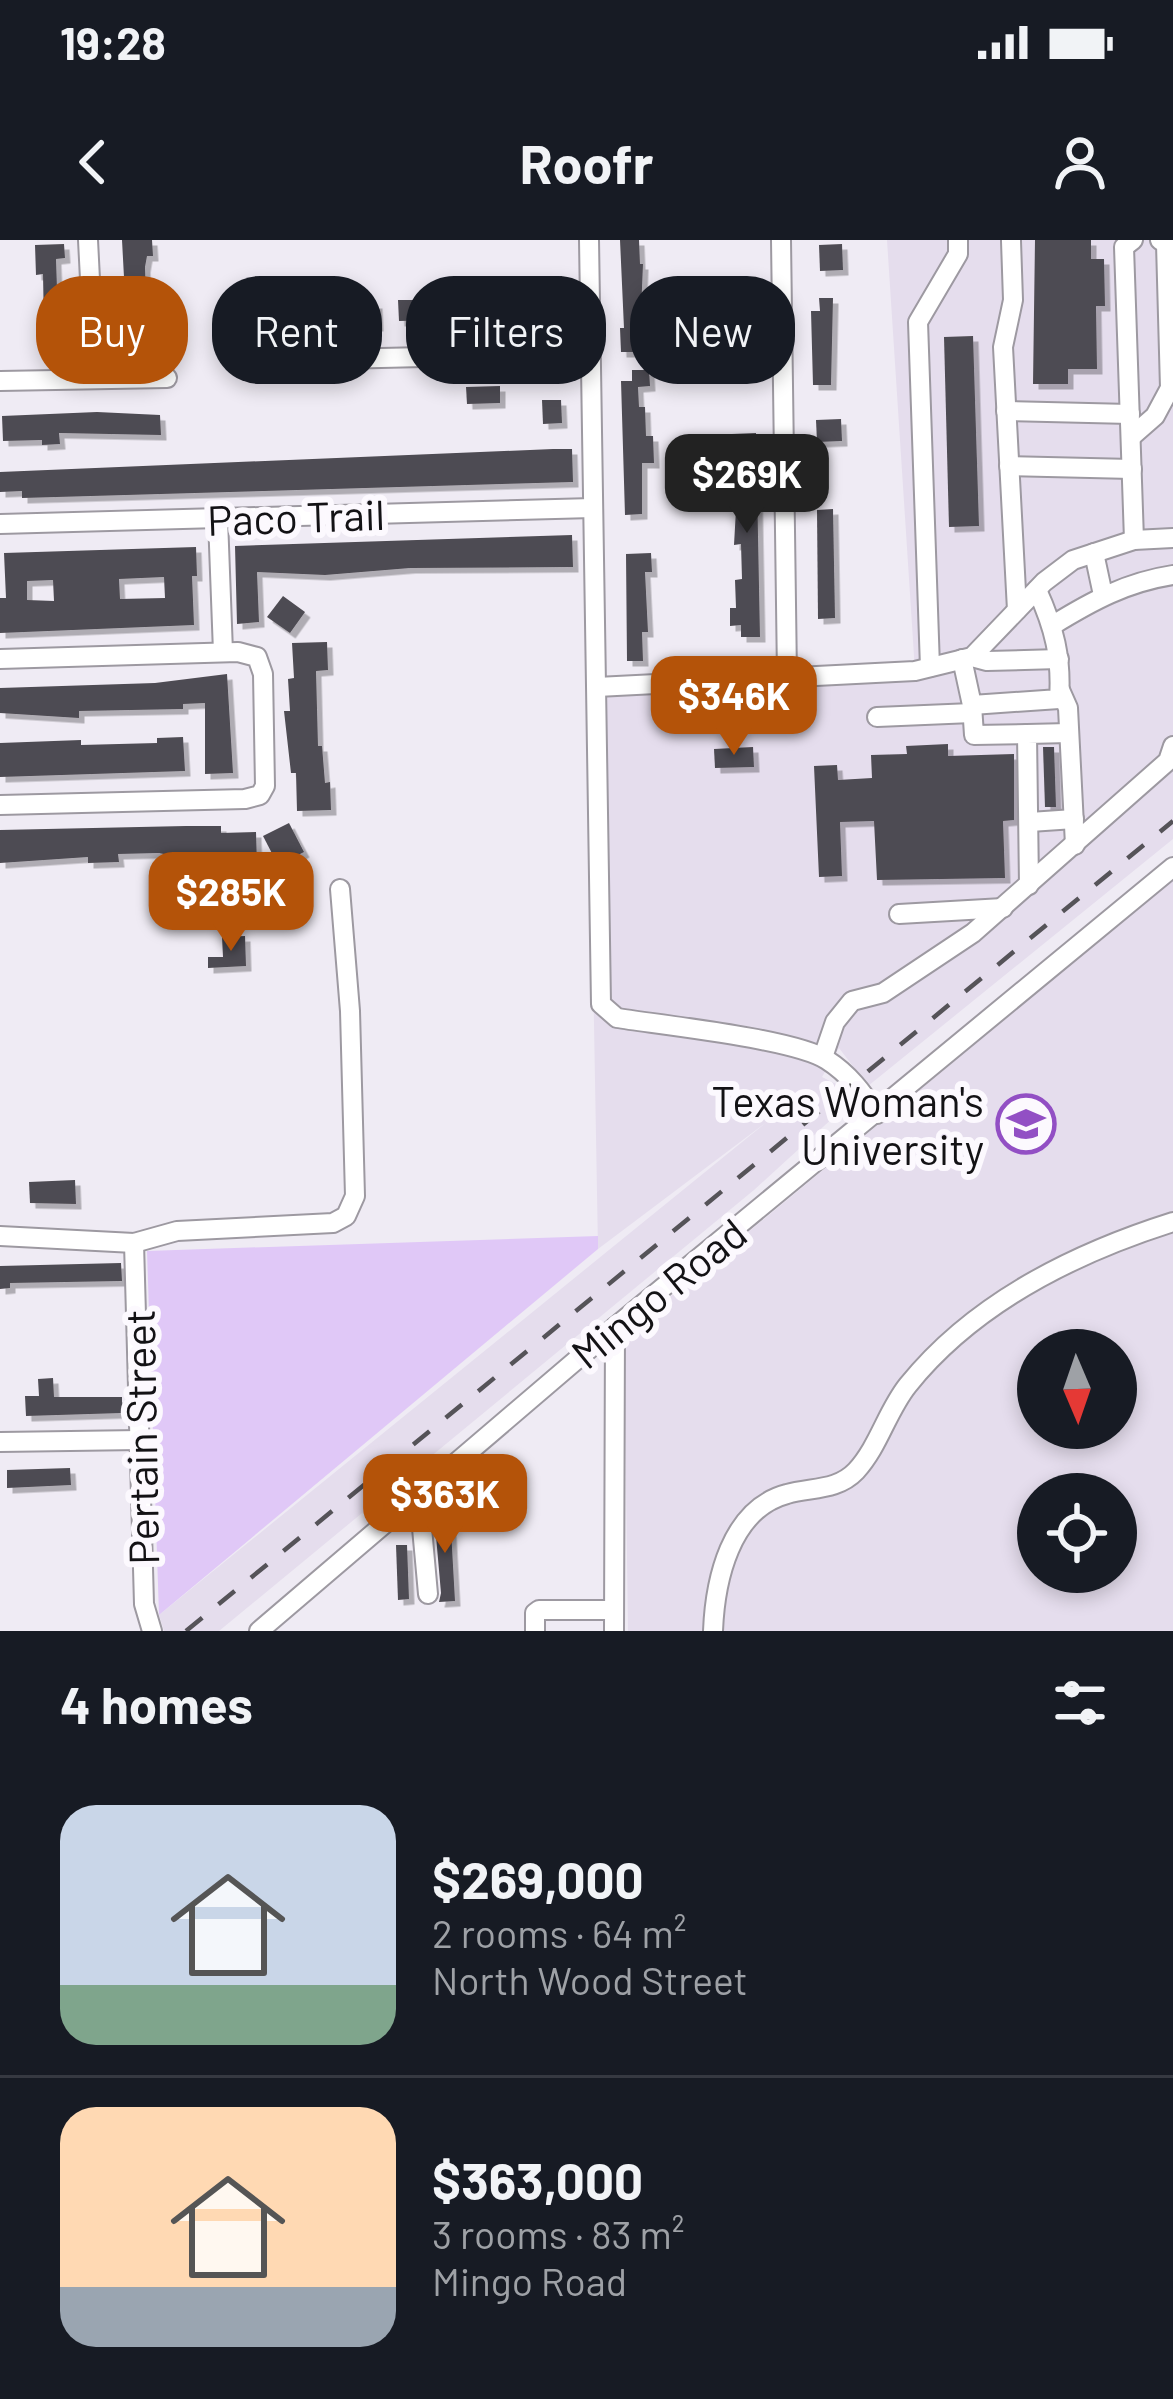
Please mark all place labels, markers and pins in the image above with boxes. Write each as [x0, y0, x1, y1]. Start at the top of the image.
pin: $269K [663, 434, 831, 536]
pin: $346K [650, 656, 818, 758]
pin: $285K [147, 852, 315, 954]
place label: Texas Woman's University [711, 1075, 984, 1174]
school or university icon: Texas Woman's University [995, 1093, 1057, 1155]
pin: $363K [361, 1454, 529, 1556]

